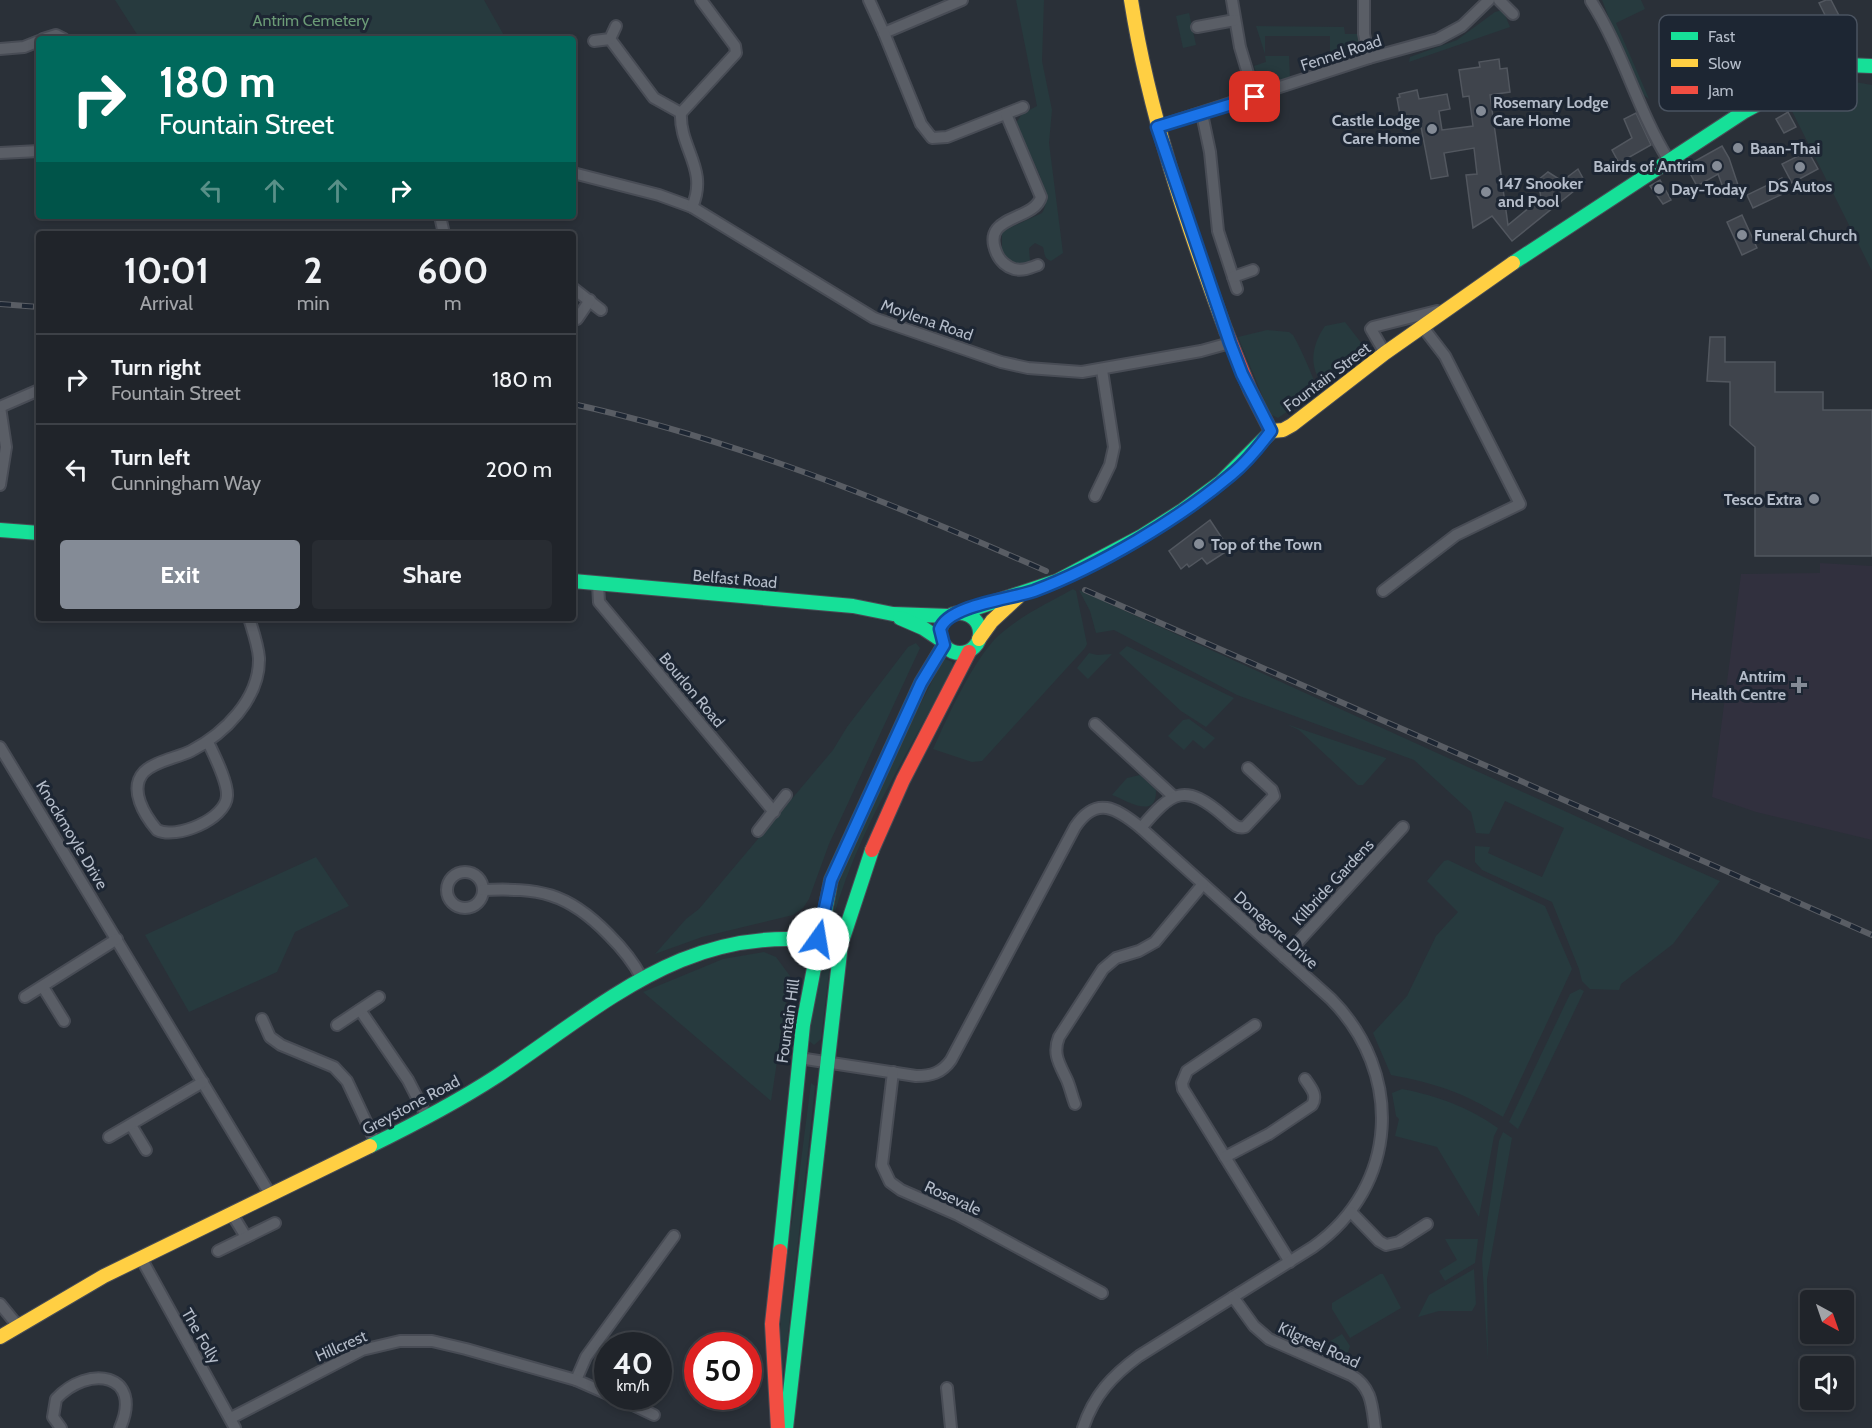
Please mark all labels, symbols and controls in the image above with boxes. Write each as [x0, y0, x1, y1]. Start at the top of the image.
park label: Antrim Cemetery [253, 11, 369, 30]
legend [1659, 15, 1857, 111]
text: Fast [1708, 27, 1736, 46]
street label: Fennel Road [1298, 31, 1384, 75]
text: Slow [1708, 54, 1742, 73]
text: 180 m [159, 56, 275, 108]
icon: right [60, 60, 138, 138]
pin [1229, 71, 1280, 122]
icon: arrive [1238, 80, 1271, 113]
text: Jam [1707, 81, 1734, 100]
place label: Rosemary Lodge Care Home [1493, 93, 1609, 130]
marker: Rosemary Lodge Care Home [1474, 104, 1488, 118]
text: Fountain Street [159, 108, 334, 141]
place label: Castle Lodge Care Home [1332, 111, 1420, 148]
marker: Castle Lodge Care Home [1425, 122, 1439, 136]
place label: Baan-Thai [1750, 139, 1820, 158]
marker: Baan-Thai [1731, 141, 1745, 155]
place label: Bairds of Antrim [1593, 157, 1705, 176]
marker: Bairds of Antrim [1710, 159, 1724, 173]
marker: DS Autos [1793, 160, 1807, 174]
icon: left [195, 174, 228, 207]
icon: ahead [258, 174, 291, 207]
icon: ahead [321, 174, 354, 207]
icon: right [384, 174, 417, 207]
place label: 147 Snooker and Pool [1498, 174, 1584, 211]
place label: DS Autos [1768, 177, 1832, 196]
place label: Day-Today [1671, 180, 1747, 199]
marker: Day-Today [1652, 182, 1666, 196]
marker: 147 Snooker and Pool [1479, 185, 1493, 199]
place label: Funeral Church [1754, 226, 1857, 245]
marker: Funeral Church [1735, 228, 1749, 242]
text: 10:01 [124, 248, 209, 292]
text: 2 [304, 248, 323, 292]
text: 600 [417, 248, 488, 292]
text: Arrival [140, 291, 193, 315]
text: min [297, 291, 330, 315]
text: m [444, 291, 462, 315]
street label: Moylena Road [878, 295, 976, 345]
street label: Fountain Street [1280, 338, 1375, 416]
text: Turn right [111, 354, 201, 381]
icon: right [60, 363, 93, 396]
text: 180 m [492, 366, 552, 393]
text: Fountain Street [111, 381, 241, 405]
text: Turn left [111, 444, 190, 471]
icon: left [60, 453, 93, 486]
text: 200 m [486, 456, 552, 483]
text: Cunningham Way [111, 471, 261, 495]
place label: Tesco Extra [1724, 490, 1802, 509]
marker: Tesco Extra [1807, 492, 1821, 506]
place label: Top of the Town [1211, 535, 1322, 554]
marker: Top of the Town [1192, 537, 1206, 551]
button: Exit [60, 540, 300, 609]
button: Share [312, 540, 552, 609]
street label: Belfast Road [692, 566, 778, 592]
street label: Bourlon Road [655, 649, 729, 731]
place label: Antrim Health Centre [1691, 667, 1786, 704]
marker: Antrim Health Centre [1790, 676, 1808, 694]
street label: Knockmoyle Drive [32, 777, 112, 893]
street label: Kilbride Gardens [1288, 835, 1378, 929]
street label: Donegore Drive [1230, 887, 1322, 973]
position arrow [786, 907, 850, 971]
street label: Fountain Hill [773, 977, 803, 1064]
street label: Greystone Road [359, 1071, 463, 1139]
street label: Rosevale [922, 1177, 984, 1219]
north arrow [1800, 1290, 1854, 1344]
map controls [1800, 1290, 1854, 1410]
street label: The Folly [178, 1305, 224, 1367]
street label: Kilgreel Road [1275, 1318, 1363, 1372]
street label: Hillcrest [312, 1326, 370, 1366]
speed limit sign: 50 [684, 1332, 762, 1410]
text: 40 [613, 1345, 653, 1382]
button: sound [1800, 1356, 1854, 1410]
text: km/h [617, 1377, 649, 1395]

